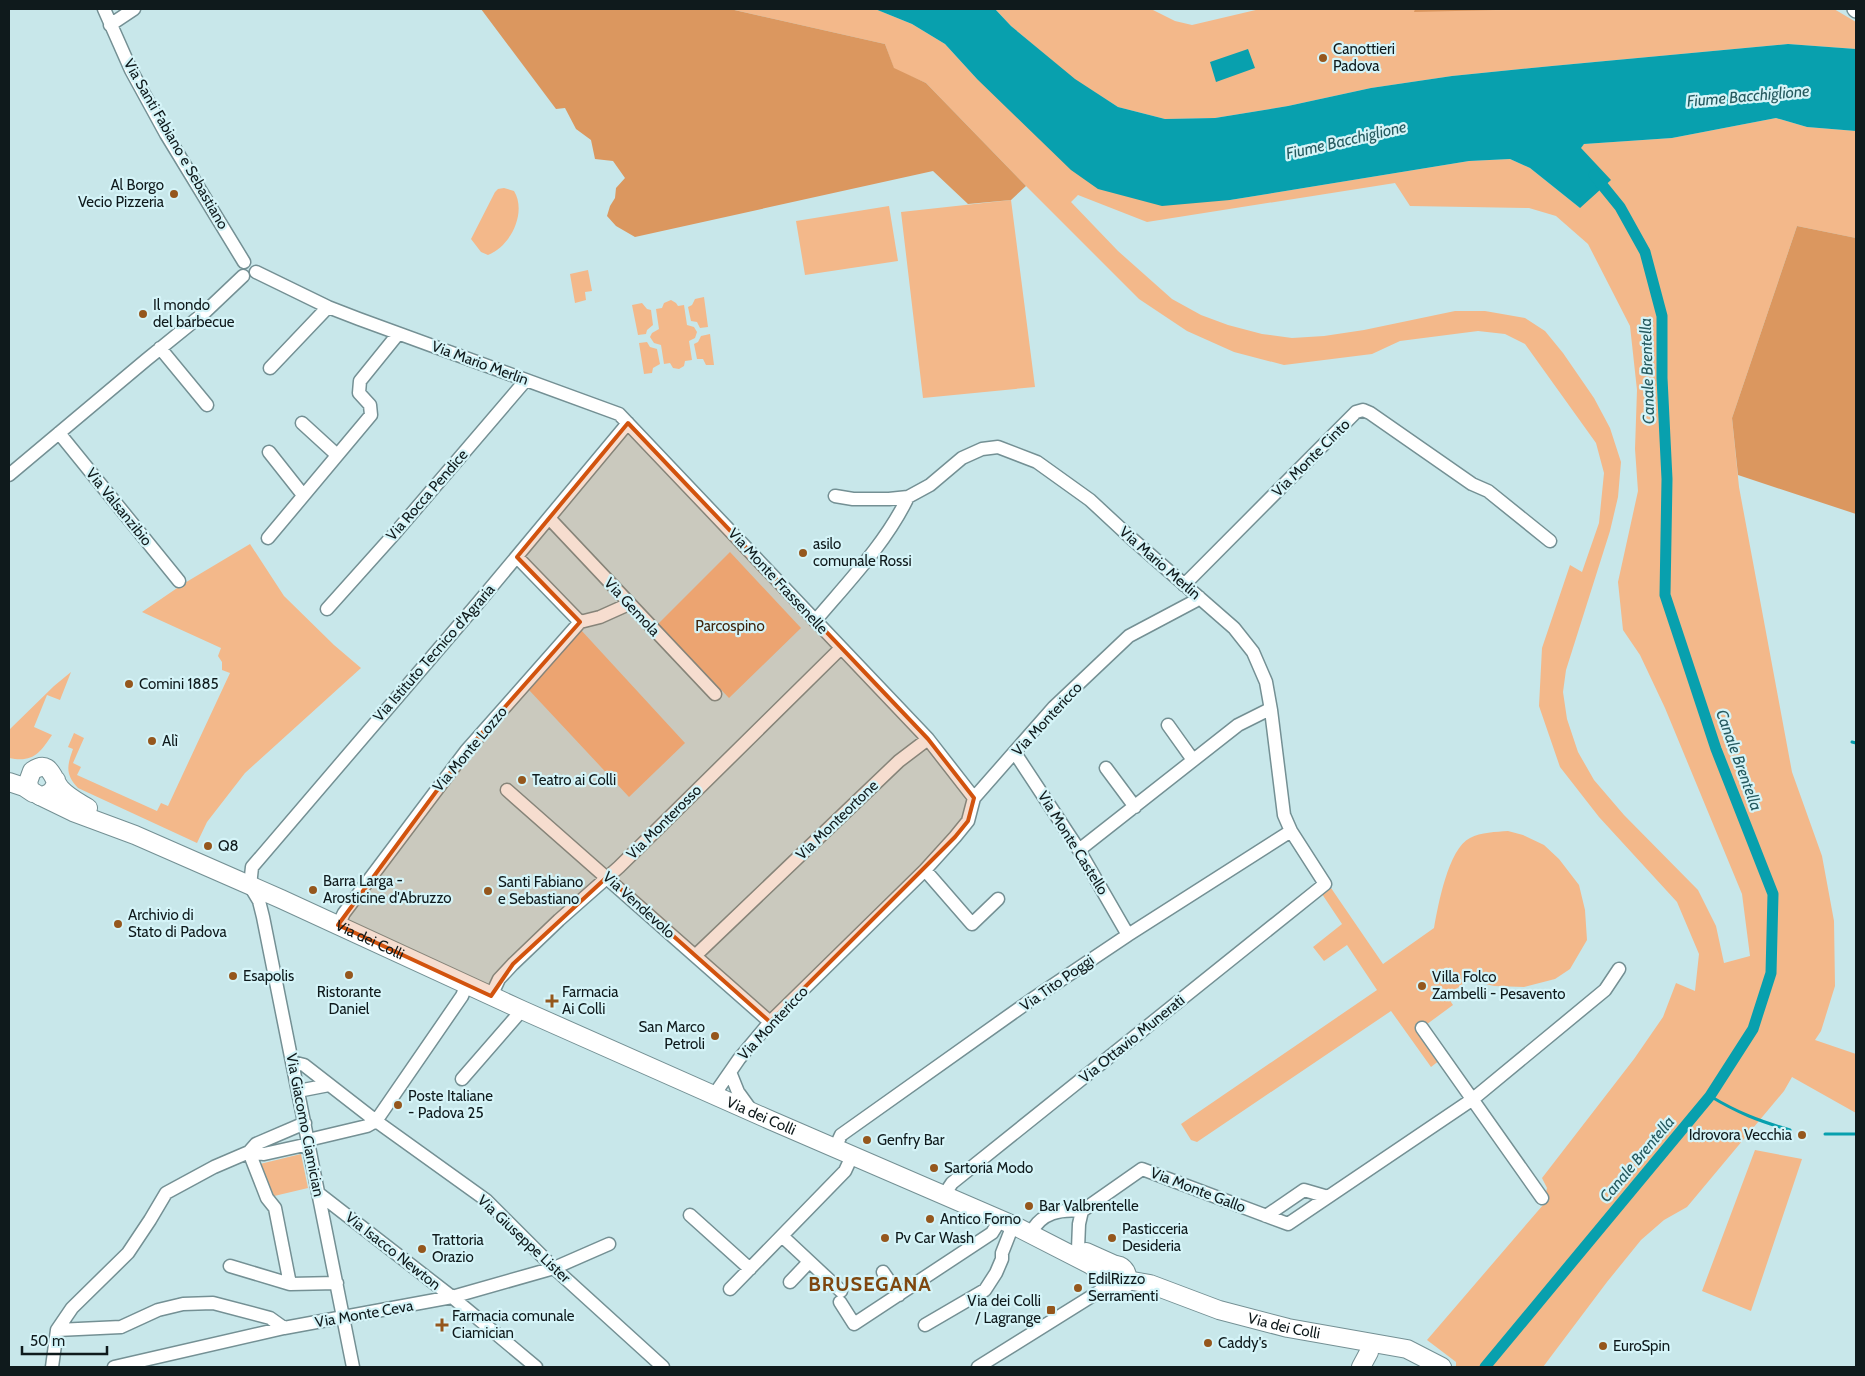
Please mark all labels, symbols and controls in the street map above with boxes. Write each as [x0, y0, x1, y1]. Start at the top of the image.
place label: Canottieri Padova [1333, 40, 1395, 75]
marker: Canottieri Padova [1317, 52, 1329, 64]
street label: Via Santi Fabiano e Sebastiano [120, 56, 232, 232]
water label: Fiume Bacchiglione [1686, 81, 1810, 111]
water label: Fiume Bacchiglione [1284, 117, 1408, 163]
place label: Al Borgo Vecio Pizzeria [78, 176, 165, 211]
marker: Al Borgo Vecio Pizzeria [168, 188, 180, 200]
place label: Il mondo del barbecue [153, 296, 235, 331]
marker: Il mondo del barbecue [137, 308, 149, 320]
water label: Canale Brentella [1636, 318, 1658, 424]
street label: Via Mario Merlin [429, 337, 531, 389]
street label: Via Monte Cinto [1268, 415, 1354, 501]
street label: Via Rocca Pendice [382, 445, 472, 544]
street label: Via Valsanzibio [82, 465, 156, 549]
street label: Via Mario Merlin [1116, 523, 1204, 603]
street label: Via Monte Frassenelle [724, 524, 832, 638]
place label: asilo comunale Rossi [813, 535, 912, 570]
marker: asilo comunale Rossi [797, 547, 809, 559]
street label: Via Gemola [600, 574, 664, 641]
street label: Via Istituto Tecnico d'Agraria [369, 580, 499, 725]
park label: Parcospino [695, 617, 765, 635]
place label: Comini 1885 [139, 675, 219, 693]
marker: Comini 1885 [123, 678, 135, 690]
street label: Via Montericco [1008, 678, 1086, 760]
street label: Via Monte Lozzo [429, 703, 511, 795]
water label: Canale Brentella [1712, 707, 1766, 813]
place label: Alì [162, 732, 178, 750]
marker: Alì [146, 735, 158, 747]
place label: Teatro ai Colli [532, 771, 616, 789]
marker: Teatro ai Colli [516, 774, 528, 786]
street label: Via Monteortone [792, 776, 882, 864]
street label: Via Monterosso [623, 781, 705, 863]
street label: Via Monte Castello [1034, 788, 1112, 898]
place label: Q8 [218, 837, 239, 855]
marker: Q8 [202, 840, 214, 852]
street label: Via Vendevolo [599, 868, 679, 942]
place label: Barra Larga - Arosticine d'Abruzzo [323, 872, 452, 907]
place label: Santi Fabiano e Sebastiano [498, 873, 583, 908]
marker: Barra Larga - Arosticine d'Abruzzo [307, 884, 319, 896]
marker: Santi Fabiano e Sebastiano [482, 885, 494, 897]
place label: Archivio di Stato di Padova [128, 906, 227, 941]
street label: Via dei Colli [333, 916, 407, 964]
marker: Archivio di Stato di Padova [112, 918, 124, 930]
street label: Via Tito Poggi [1017, 951, 1097, 1015]
place label: Esapolis [243, 967, 294, 985]
place label: Villa Folco Zambelli - Pesavento [1432, 968, 1565, 1003]
marker: Ristorante Daniel [343, 969, 355, 981]
marker: Esapolis [227, 970, 239, 982]
marker: Villa Folco Zambelli - Pesavento [1416, 980, 1428, 992]
street label: Via Montericco [734, 982, 812, 1064]
place label: Ristorante Daniel [317, 983, 381, 1018]
place label: Farmacia Ai Colli [562, 983, 619, 1018]
street label: Via Ottavio Munerati [1076, 991, 1188, 1087]
marker: Farmacia Ai Colli [546, 995, 558, 1007]
place label: San Marco Petroli [638, 1018, 705, 1053]
marker: San Marco Petroli [709, 1030, 721, 1042]
street label: Via Giacomo Ciamician [282, 1052, 328, 1198]
place label: Poste Italiane - Padova 25 [408, 1087, 493, 1122]
street label: Via dei Colli [724, 1093, 798, 1139]
marker: Poste Italiane - Padova 25 [392, 1099, 404, 1111]
water label: Canale Brentella [1596, 1112, 1678, 1206]
place label: Idrovora Vecchia [1689, 1126, 1793, 1144]
marker: Idrovora Vecchia [1796, 1129, 1808, 1141]
place label: Genfry Bar [877, 1131, 945, 1149]
marker: Genfry Bar [861, 1134, 873, 1146]
place label: Sartoria Modo [944, 1159, 1033, 1177]
marker: Sartoria Modo [928, 1162, 940, 1174]
street label: Via Monte Gallo [1148, 1164, 1248, 1216]
street label: Via Giuseppe Lister [474, 1191, 574, 1287]
place label: Bar Valbrentelle [1039, 1197, 1139, 1215]
marker: Bar Valbrentelle [1023, 1200, 1035, 1212]
street label: Via Isacco Newton [342, 1208, 444, 1294]
place label: Antico Forno [940, 1210, 1021, 1228]
marker: Antico Forno [924, 1213, 936, 1225]
place label: Pasticceria Desideria [1122, 1220, 1189, 1255]
place label: Pv Car Wash [895, 1229, 974, 1247]
place label: Trattoria Orazio [432, 1231, 485, 1266]
marker: Pv Car Wash [879, 1232, 891, 1244]
marker: Pasticceria Desideria [1106, 1232, 1118, 1244]
marker: Trattoria Orazio [416, 1243, 428, 1255]
place label: EdilRizzo Serramenti [1088, 1270, 1158, 1305]
district label: BRUSEGANA [808, 1272, 932, 1296]
marker: EdilRizzo Serramenti [1072, 1282, 1084, 1294]
place label: Via dei Colli / Lagrange [967, 1292, 1041, 1327]
street label: Via Monte Ceva [314, 1296, 415, 1331]
marker: Via dei Colli / Lagrange [1045, 1304, 1057, 1316]
place label: Farmacia comunale Ciamician [452, 1307, 575, 1342]
street label: Via dei Colli [1246, 1309, 1322, 1343]
marker: Farmacia comunale Ciamician [436, 1319, 448, 1331]
scale bar [22, 1324, 108, 1356]
text: 50 m [30, 1332, 65, 1350]
place label: Caddy's [1218, 1334, 1267, 1352]
marker: Caddy's [1202, 1337, 1214, 1349]
place label: EuroSpin [1613, 1337, 1670, 1355]
marker: EuroSpin [1597, 1340, 1609, 1352]

